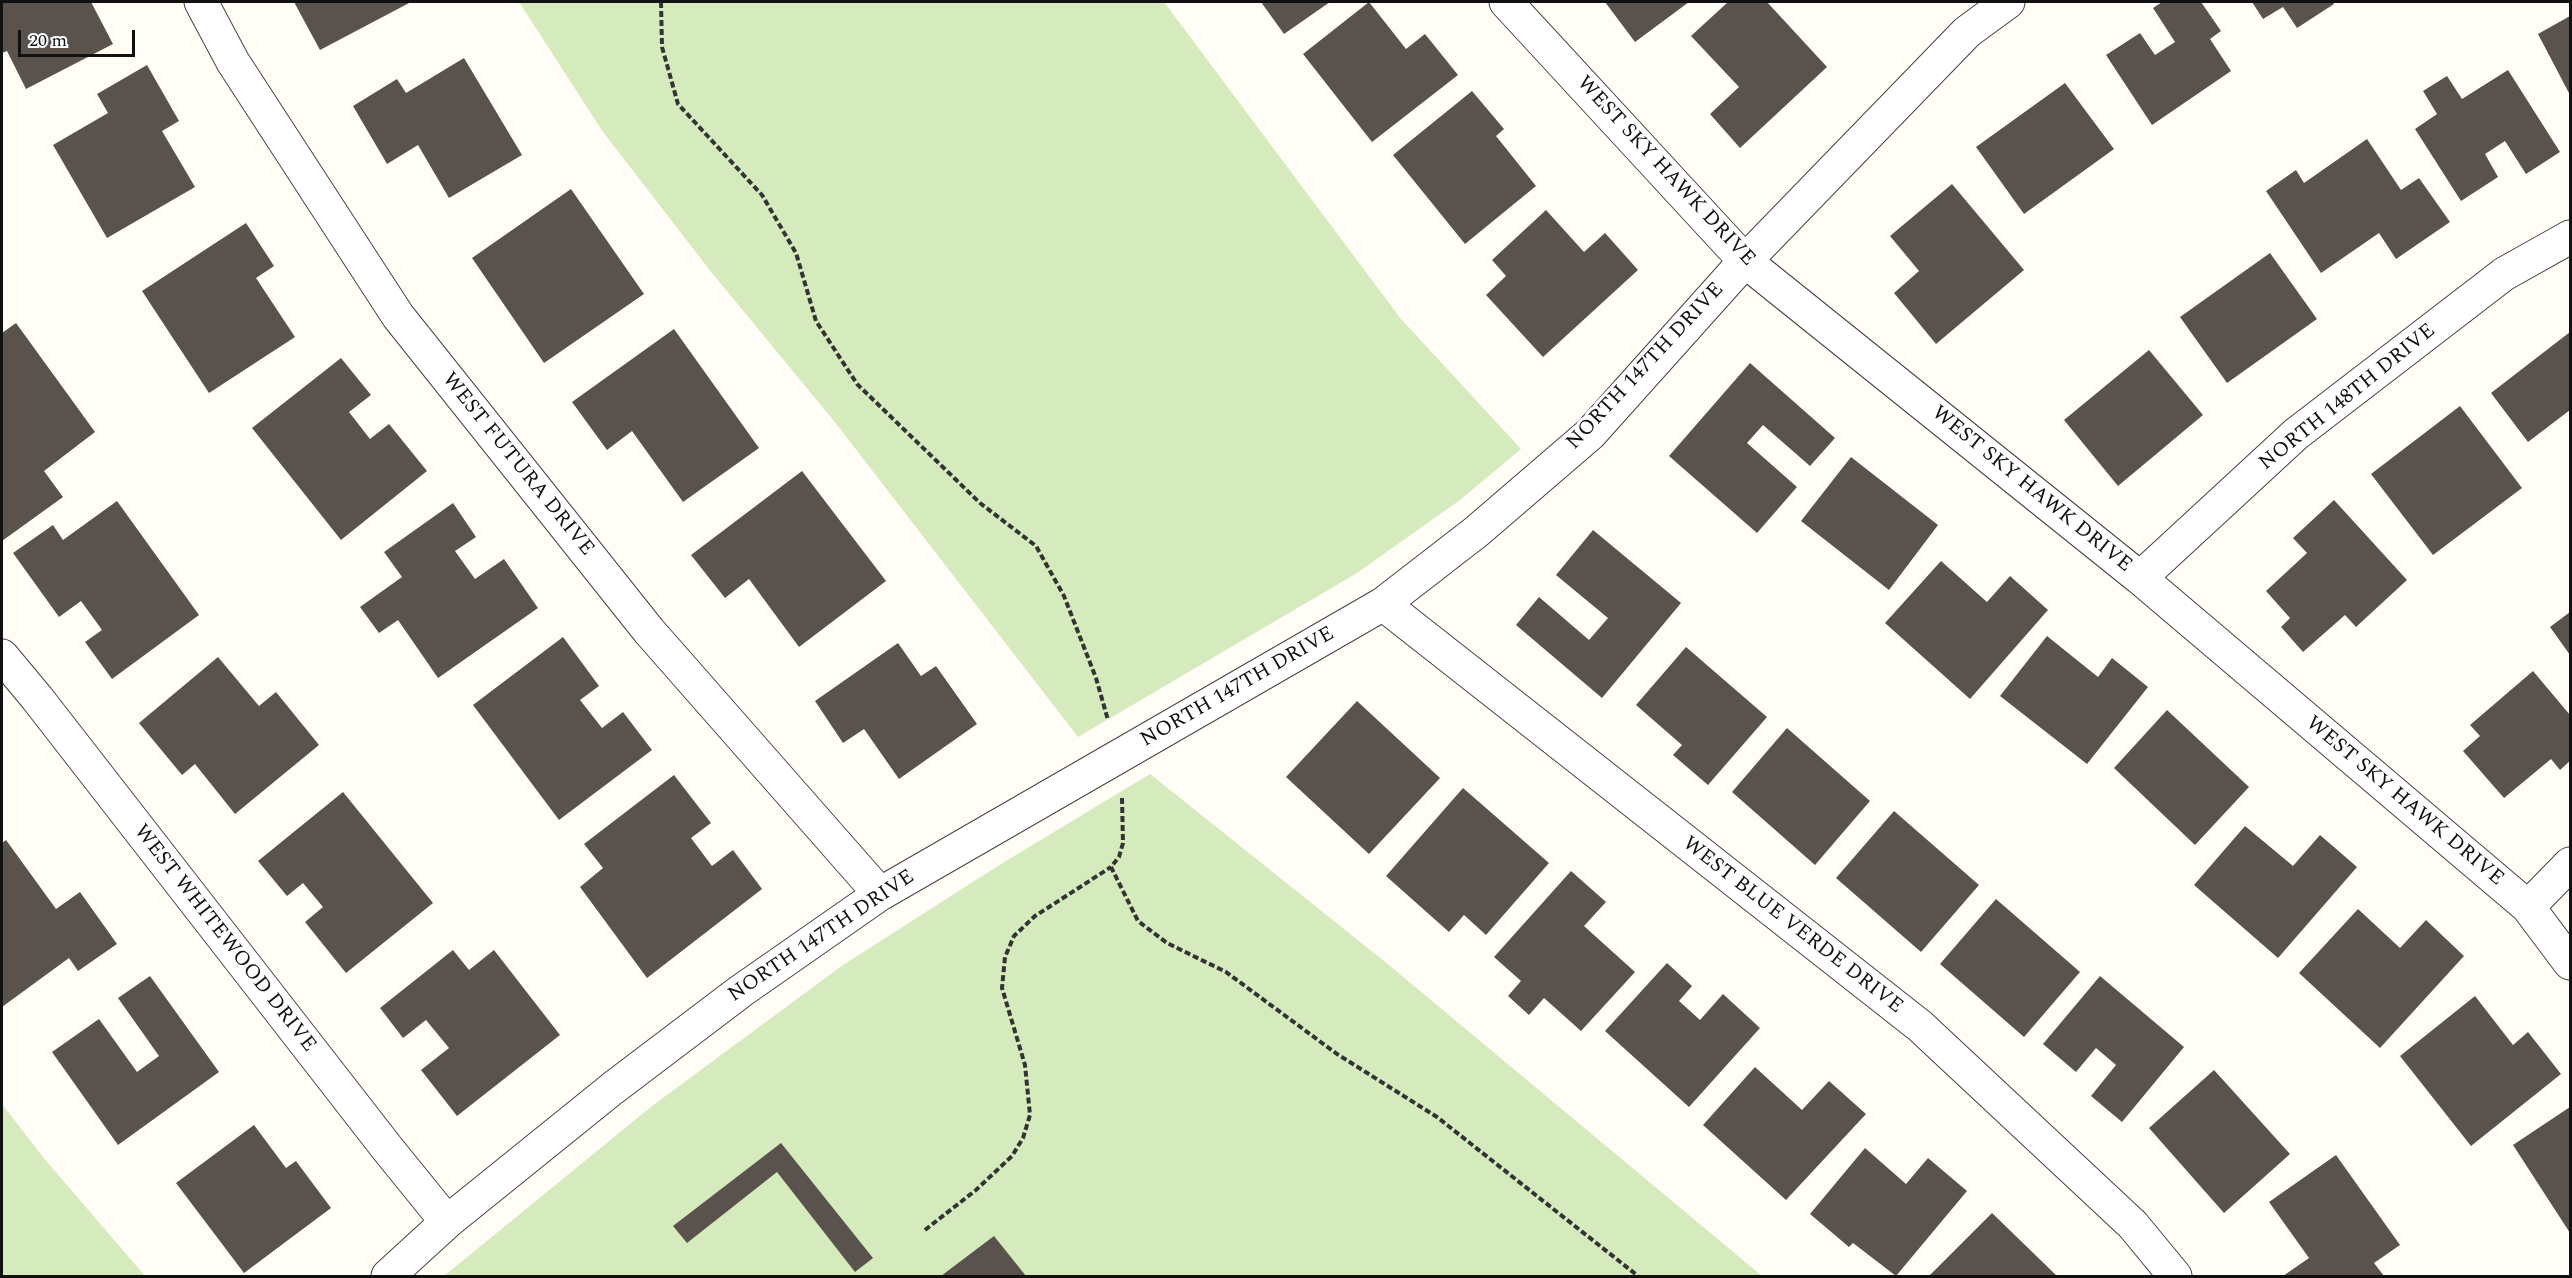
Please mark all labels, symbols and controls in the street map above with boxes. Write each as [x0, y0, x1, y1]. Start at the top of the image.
scale bar [21, 18, 138, 56]
text: 20 m [29, 27, 67, 54]
street label: WEST SKY HAWK DRIVE [1570, 72, 1760, 272]
street label: NORTH 147TH DRIVE [1562, 278, 1730, 456]
street label: NORTH 148TH DRIVE [2255, 319, 2441, 477]
street label: WEST FUTURA DRIVE [435, 368, 599, 562]
street label: WEST SKY HAWK DRIVE [1926, 401, 2136, 579]
street label: NORTH 147TH DRIVE [1137, 622, 1339, 754]
street label: WEST SKY HAWK DRIVE [2300, 712, 2508, 892]
street label: WEST WHITEWOOD DRIVE [127, 820, 321, 1058]
street label: WEST BLUE VERDE DRIVE [1677, 832, 1907, 1020]
street label: NORTH 147TH DRIVE [724, 865, 920, 1009]

